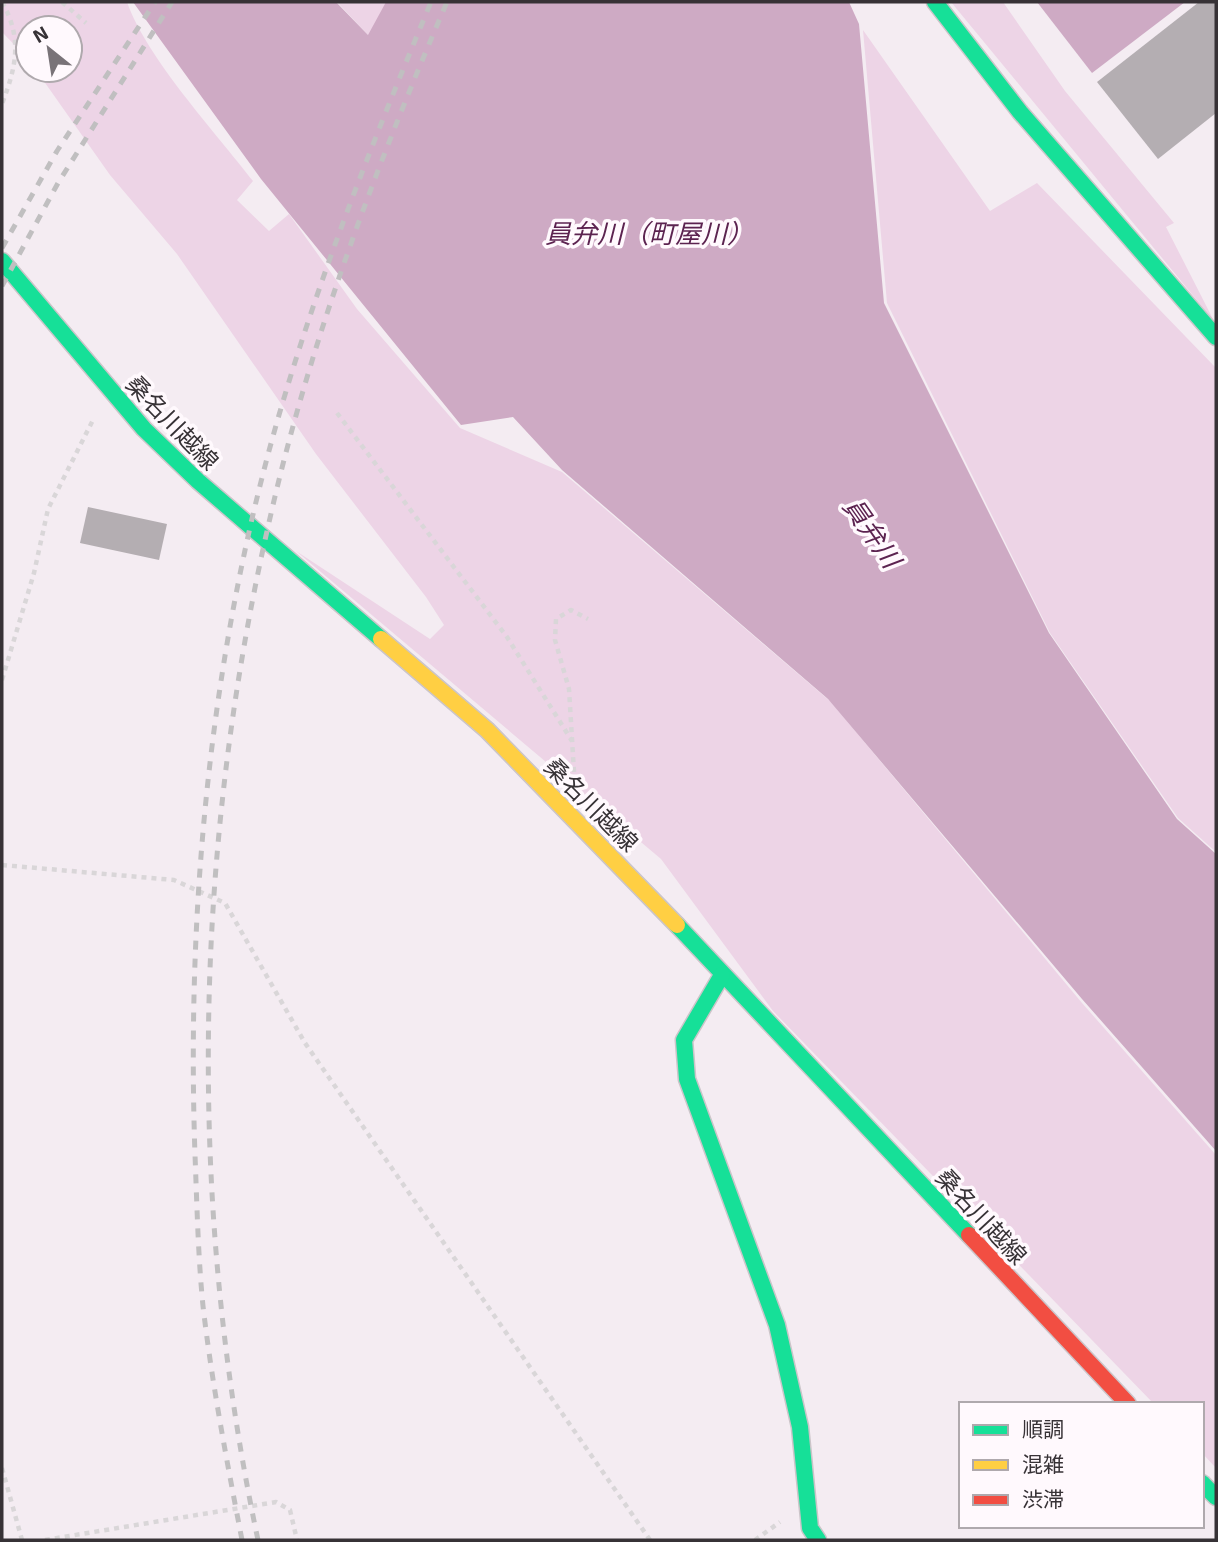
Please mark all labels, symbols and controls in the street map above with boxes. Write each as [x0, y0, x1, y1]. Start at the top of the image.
north arrow [14, 14, 84, 84]
text: N [29, 20, 52, 47]
water label: 員弁川（町屋川） [545, 217, 753, 248]
street label: 桑名川越線 [121, 369, 225, 475]
water label: 員弁川 [838, 491, 910, 575]
street label: 桑名川越線 [539, 751, 645, 857]
street label: 桑名川越線 [930, 1162, 1034, 1270]
legend [959, 1402, 1204, 1528]
text: 順調 [1022, 1416, 1064, 1441]
text: 混雑 [1022, 1451, 1064, 1476]
text: 渋滞 [1022, 1486, 1064, 1511]

